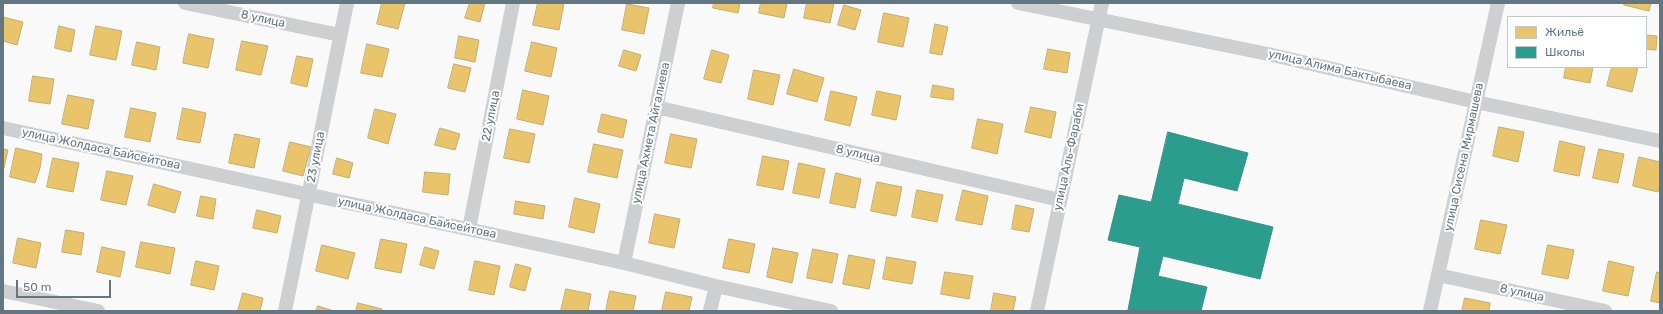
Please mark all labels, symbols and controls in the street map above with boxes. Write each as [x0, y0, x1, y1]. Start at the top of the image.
street label: 8 улица [239, 7, 287, 31]
legend [1507, 16, 1647, 68]
text: Жильё [1545, 25, 1584, 39]
text: Школы [1545, 45, 1585, 59]
street label: улица Алима Бактыбаева [1267, 47, 1413, 93]
street label: улица Ахмета Айгалиева [629, 61, 673, 205]
street label: улица Сисена Мирмашева [1441, 82, 1487, 232]
street label: 22 улица [479, 89, 503, 143]
street label: улица Аль-Фараби [1051, 102, 1087, 212]
street label: улица Жолдаса Байсейтова [20, 125, 182, 173]
street label: 23 улица [304, 130, 328, 184]
street label: 8 улица [834, 142, 882, 166]
street label: улица Жолдаса Байсейтова [336, 194, 498, 242]
scale bar [18, 272, 113, 298]
text: 50 m [23, 280, 51, 294]
street label: 8 улица [1498, 281, 1546, 305]

